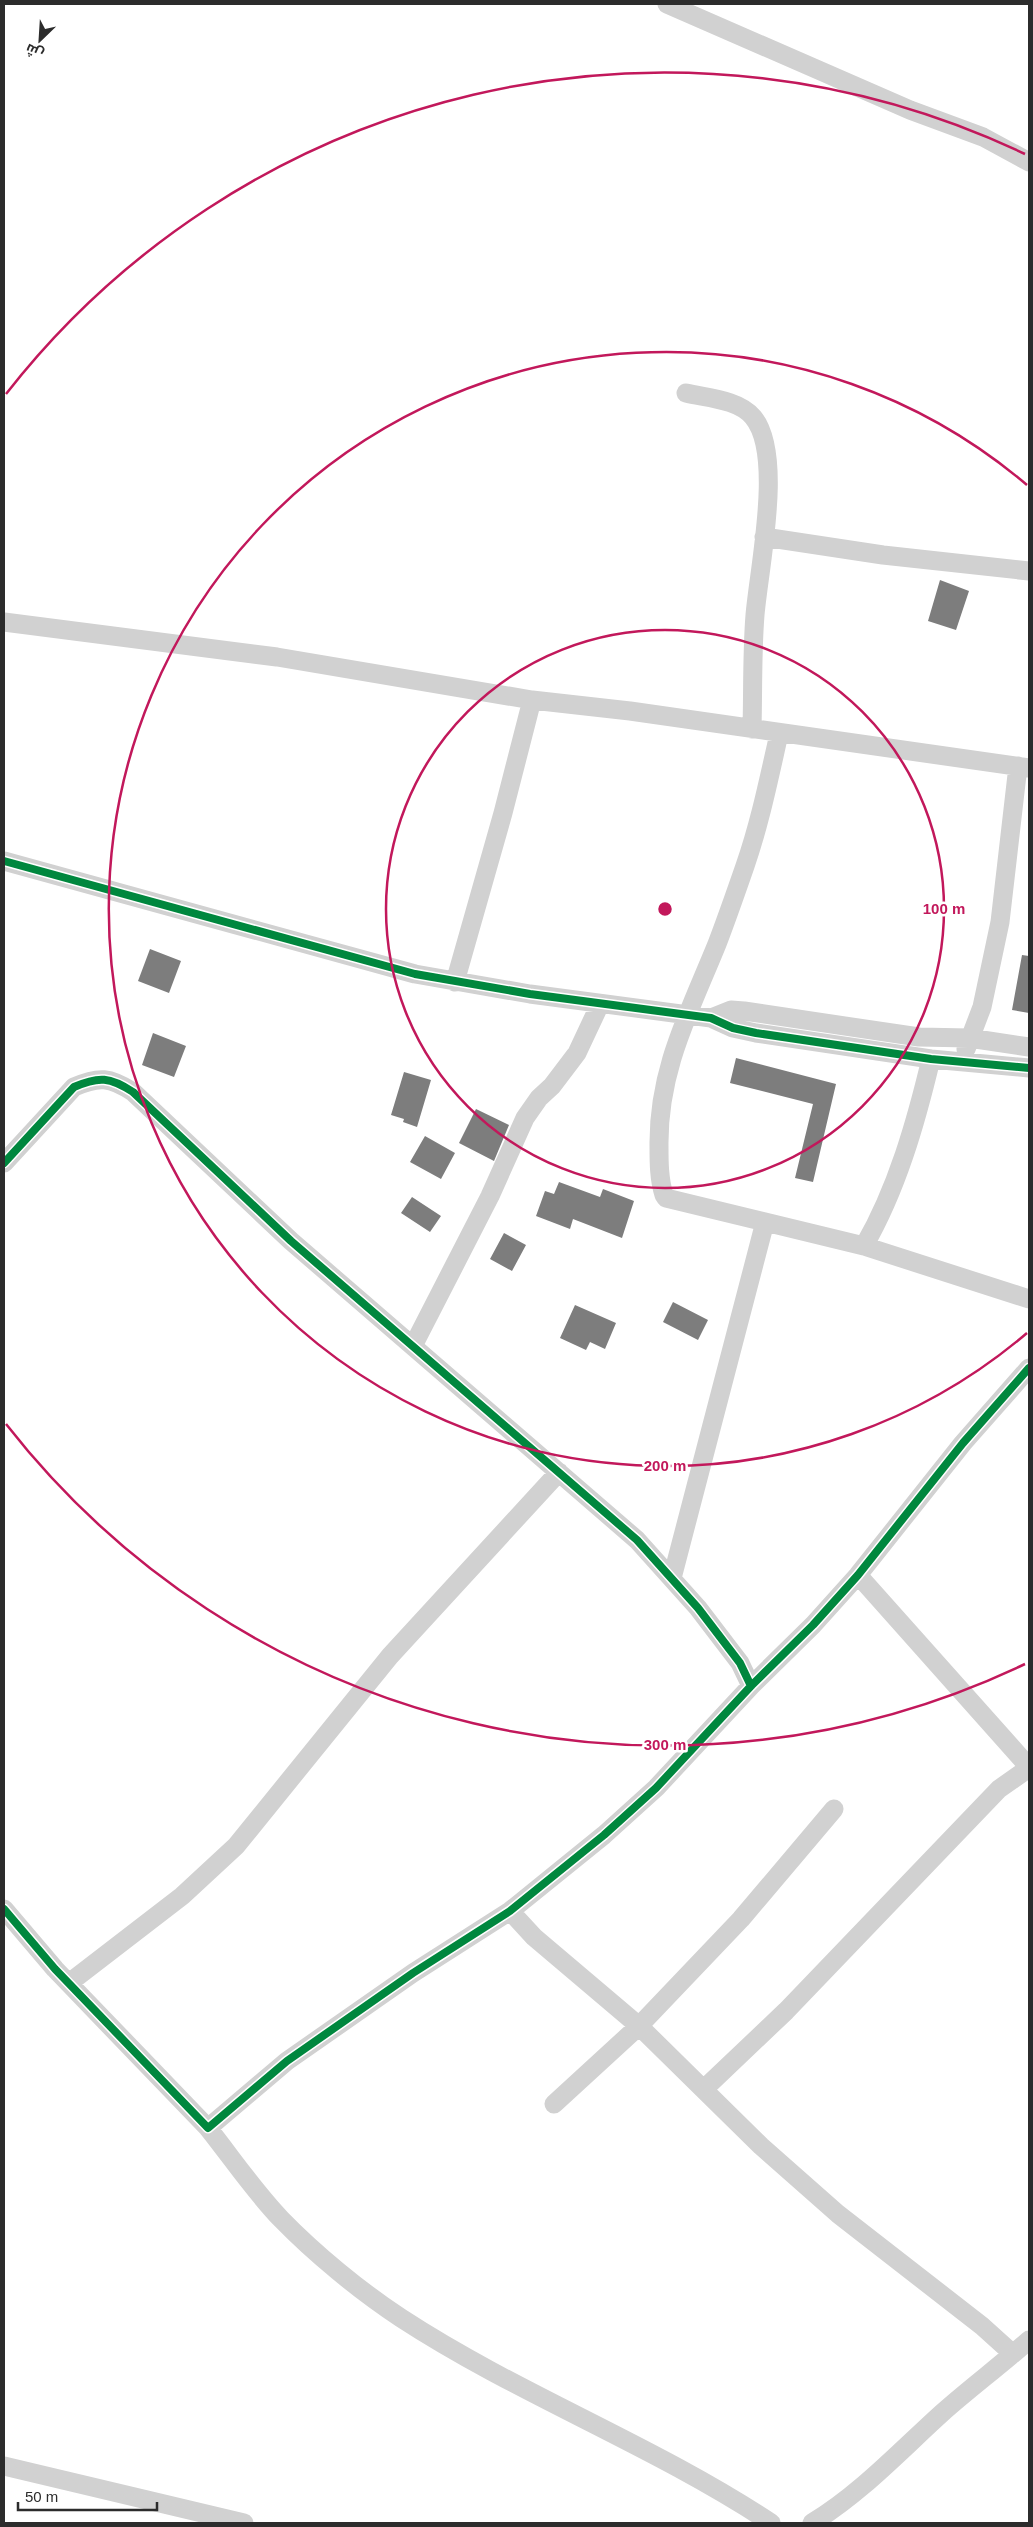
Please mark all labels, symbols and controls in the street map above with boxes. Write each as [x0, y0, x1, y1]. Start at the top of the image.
north arrow [15, 15, 65, 65]
text: ش [23, 40, 46, 63]
centre of rings [656, 900, 674, 918]
text: 100 m [923, 900, 965, 917]
text: 200 m [644, 1457, 686, 1474]
text: 300 m [644, 1736, 686, 1753]
scale bar [18, 2480, 156, 2512]
text: 50 m [25, 2488, 58, 2505]

